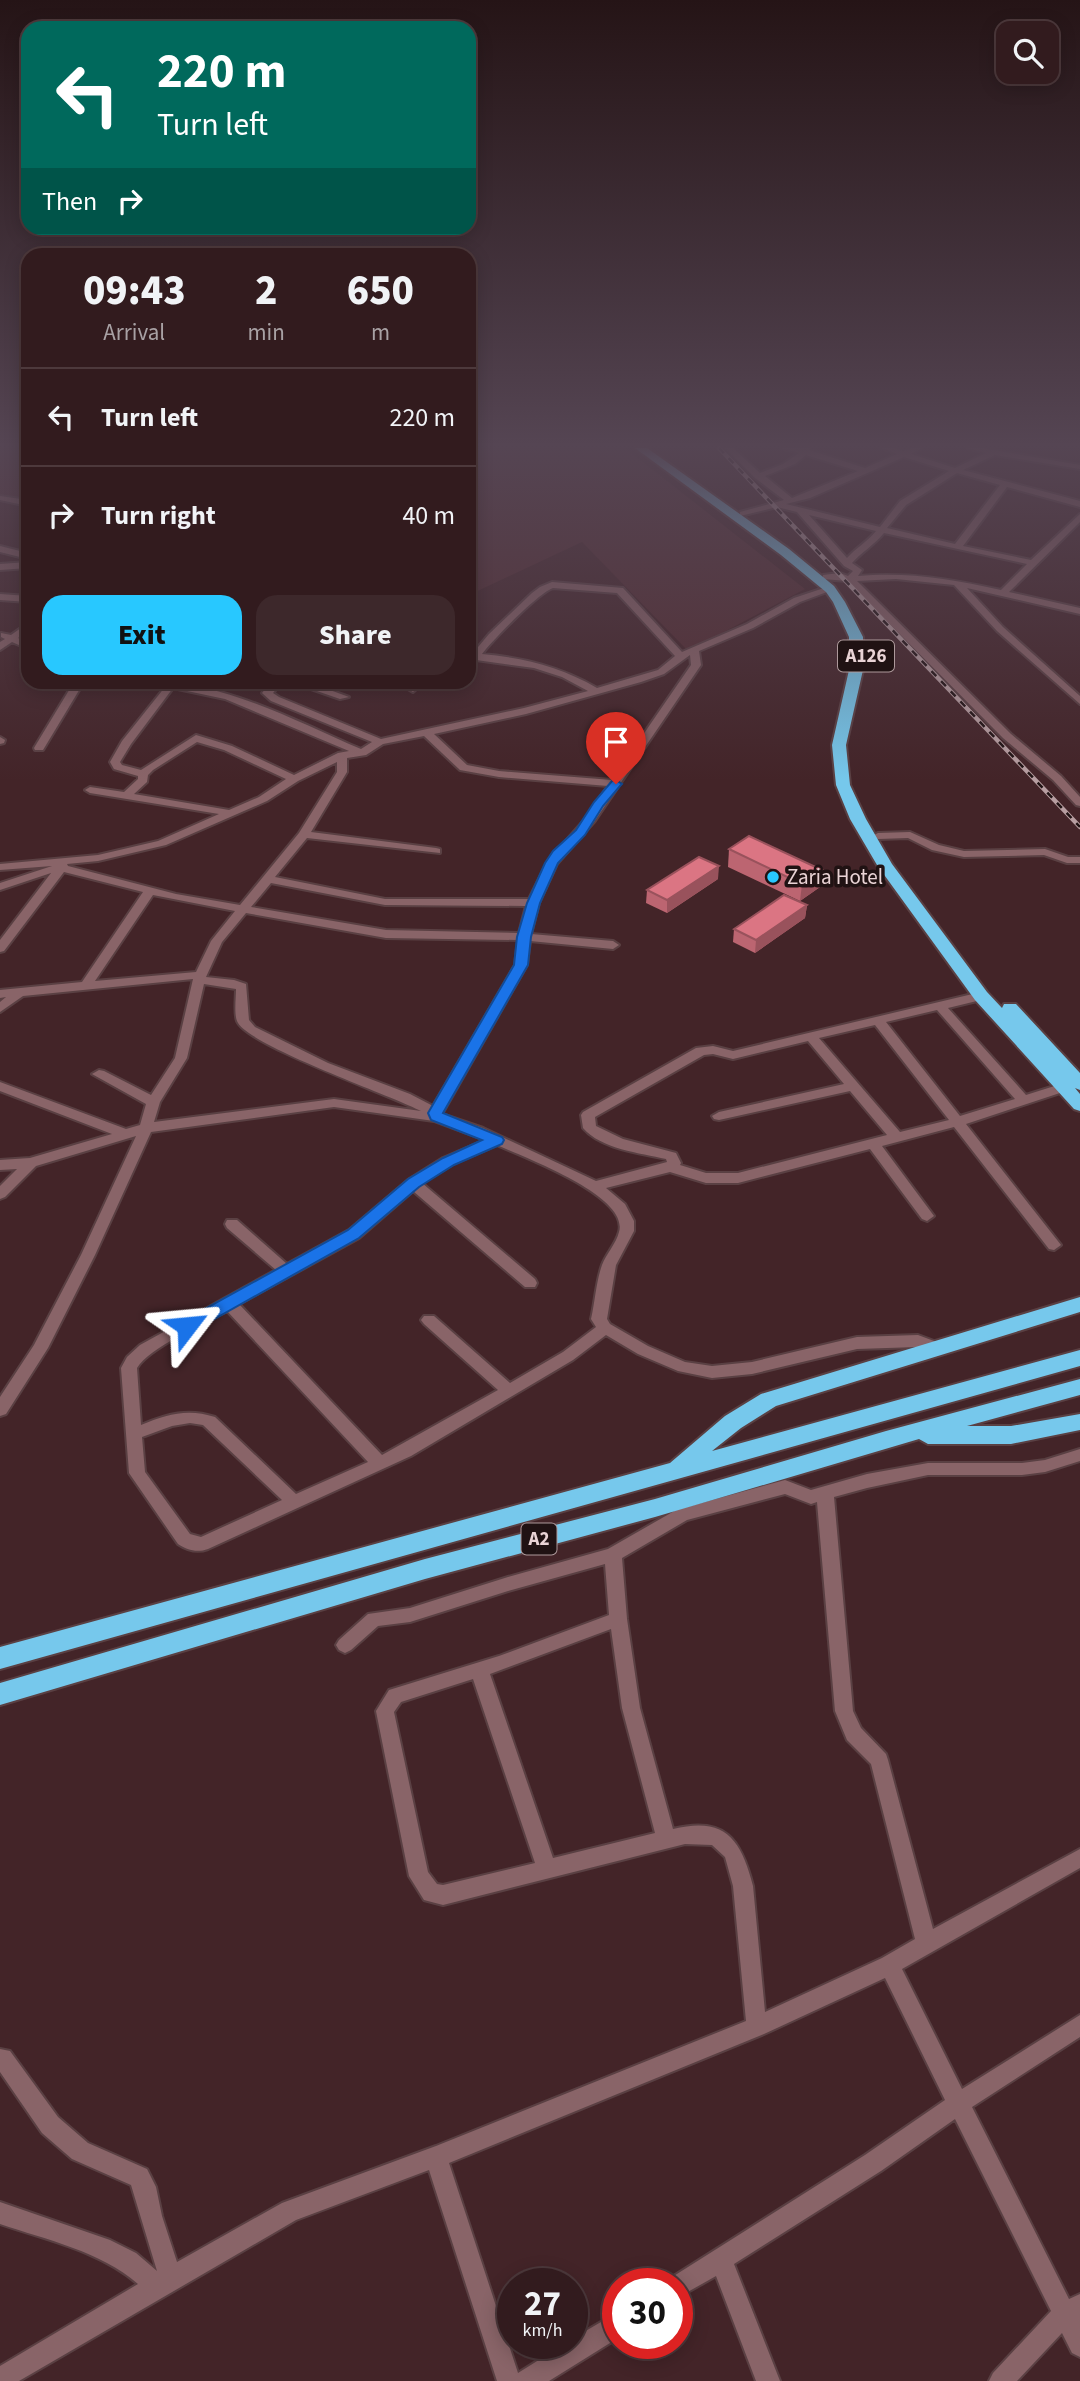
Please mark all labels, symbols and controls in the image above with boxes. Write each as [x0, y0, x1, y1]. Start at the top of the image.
map controls [996, 21, 1059, 84]
button: search [996, 21, 1059, 84]
text: 220 m [157, 37, 286, 107]
icon: left [42, 49, 133, 140]
text: Turn left [157, 102, 268, 148]
icon: right [111, 182, 149, 220]
text: Then [42, 183, 97, 220]
text: 09:43 [83, 261, 186, 321]
text: 2 [255, 261, 277, 321]
text: 650 [347, 261, 414, 321]
text: Arrival [103, 316, 165, 349]
text: min [248, 316, 285, 349]
text: m [371, 316, 390, 349]
icon: left [42, 398, 80, 436]
text: Turn left [101, 399, 198, 436]
text: 220 m [389, 399, 455, 436]
icon: right [42, 496, 80, 534]
text: Turn right [101, 497, 216, 534]
text: 40 m [402, 497, 455, 534]
button: Exit [42, 595, 242, 675]
button: Share [256, 595, 455, 675]
road number: A126 [838, 640, 894, 671]
pin [586, 712, 646, 784]
icon: arrive [597, 723, 635, 761]
place label: Zaria Hotel [787, 862, 883, 892]
marker: Zaria Hotel [765, 869, 781, 885]
position arrow [150, 1289, 224, 1363]
road number: A2 [522, 1524, 556, 1554]
speed limit sign: 30 [602, 2268, 693, 2359]
text: 27 [524, 2279, 561, 2329]
text: km/h [523, 2318, 562, 2343]

